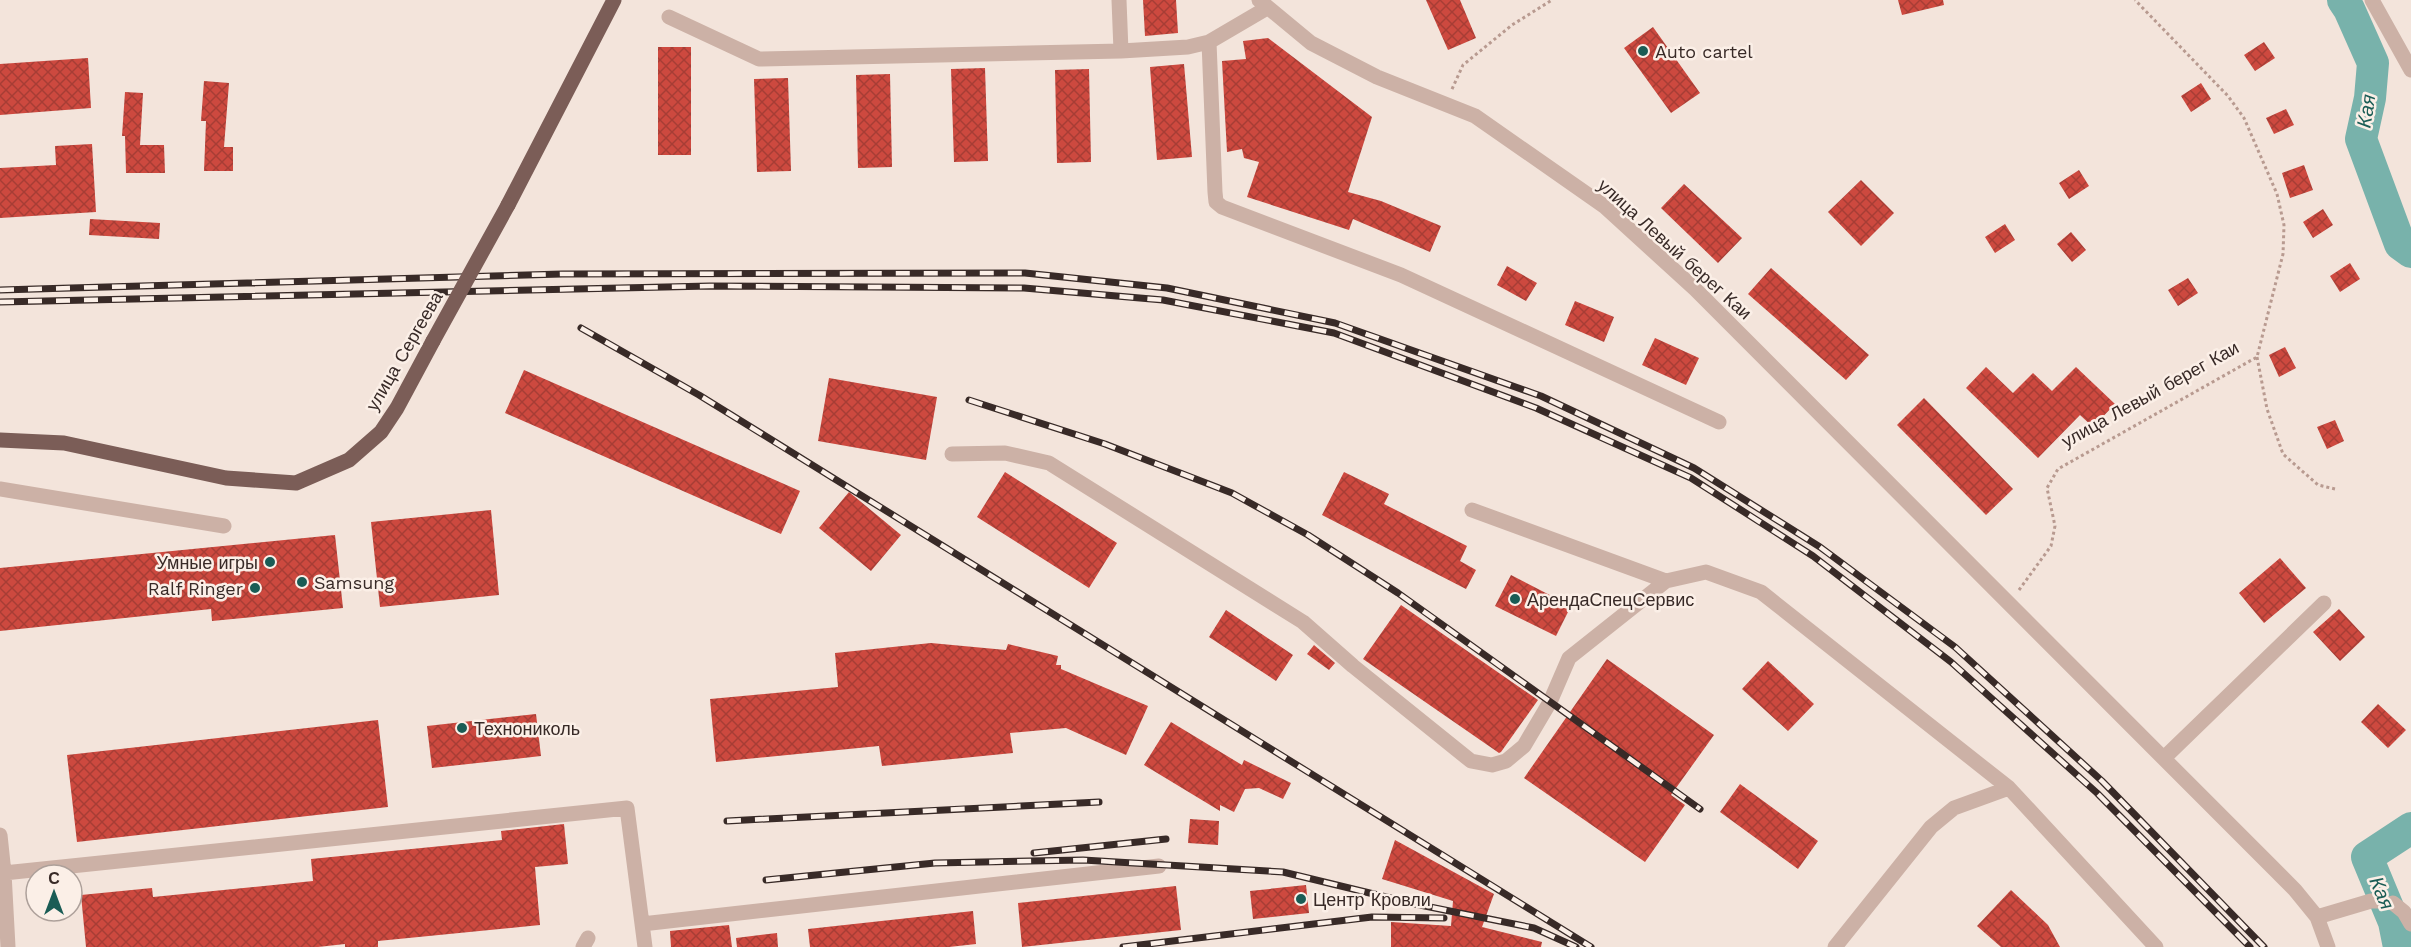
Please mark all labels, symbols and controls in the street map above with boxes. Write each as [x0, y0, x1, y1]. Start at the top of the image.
place label: Auto cartel [1655, 41, 1753, 62]
marker: Auto cartel [1636, 44, 1650, 58]
water label: Кая [2352, 92, 2381, 129]
street label: улица Левый берег Каи [1594, 174, 1756, 324]
street label: улица Сергеева [361, 287, 447, 414]
street label: улица Левый берег Каи [2058, 336, 2242, 452]
place label: Умные игры [156, 552, 258, 573]
marker: Умные игры [263, 555, 277, 569]
place label: Samsung [314, 572, 394, 593]
marker: Samsung [295, 575, 309, 589]
place label: Ralf Ringer [148, 578, 243, 599]
marker: Ralf Ringer [248, 581, 262, 595]
place label: АрендаСпецСервис [1527, 589, 1694, 610]
marker: АрендаСпецСервис [1508, 592, 1522, 606]
place label: Технониколь [474, 718, 580, 739]
marker: Технониколь [455, 721, 469, 735]
north arrow [24, 863, 84, 923]
text: С [48, 869, 60, 888]
water label: Кая [2364, 873, 2400, 913]
place label: Центр Кровли [1313, 889, 1431, 910]
marker: Центр Кровли [1294, 892, 1308, 906]

